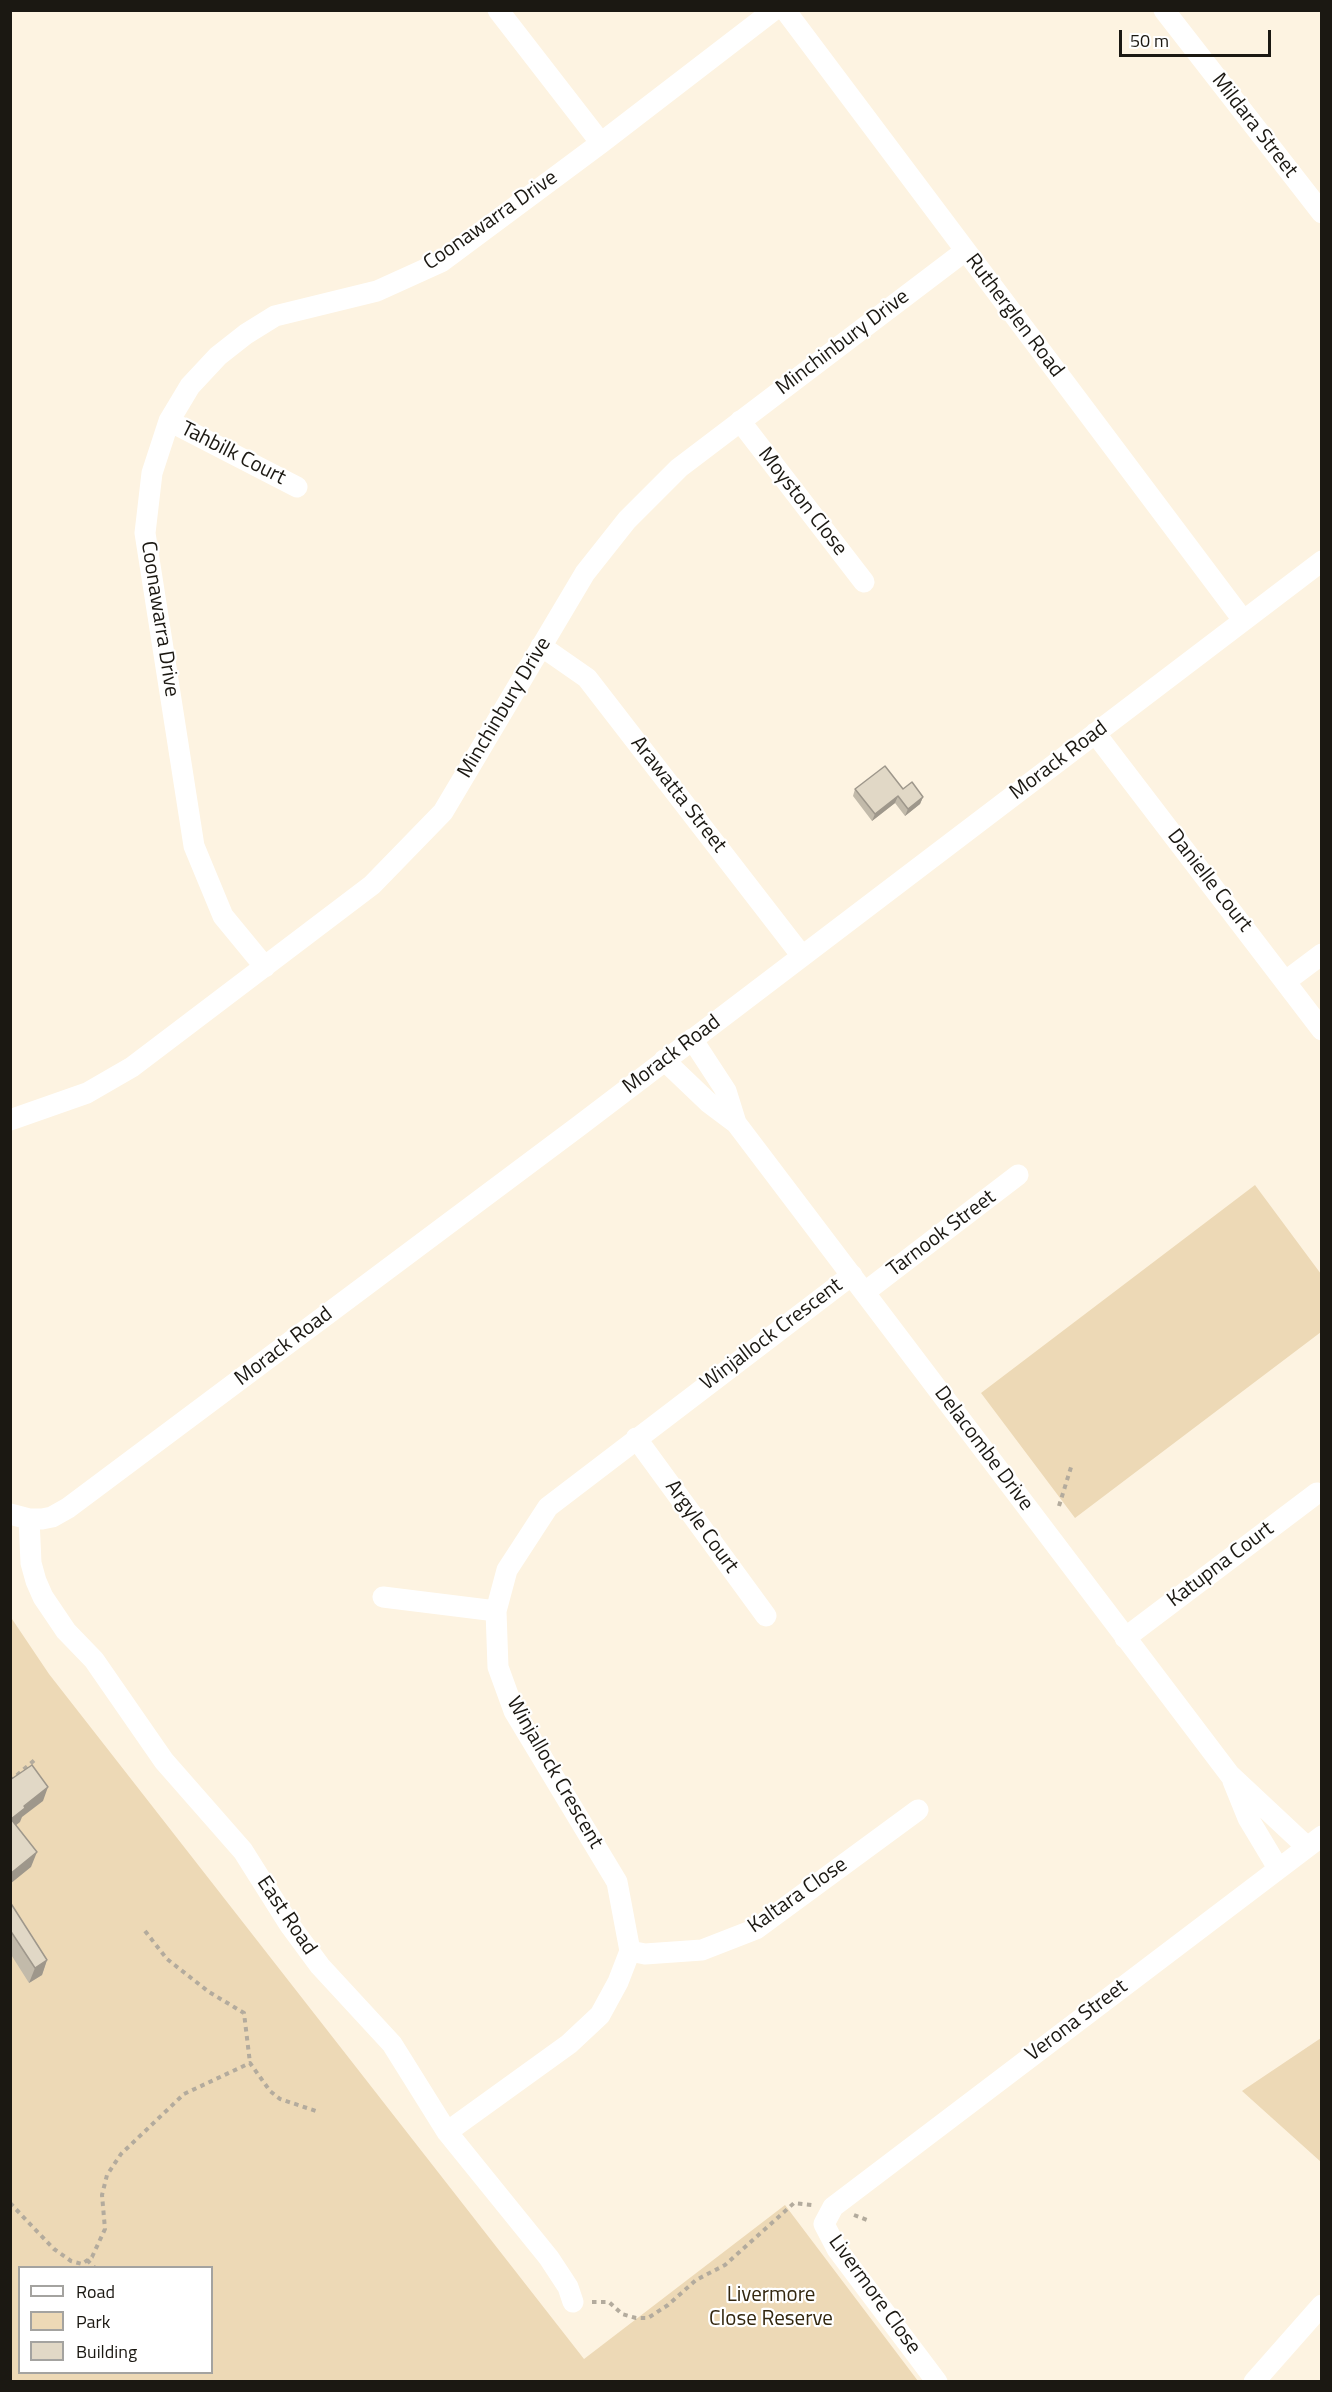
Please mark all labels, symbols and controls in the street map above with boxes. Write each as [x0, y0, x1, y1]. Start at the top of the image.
scale bar [1122, 18, 1274, 56]
text: 50 m [1130, 27, 1169, 54]
street label: Mildara Street [1206, 69, 1302, 183]
street label: Coonawarra Drive [419, 166, 563, 276]
street label: Rutherglen Road [959, 249, 1069, 383]
street label: Minchinbury Drive [772, 285, 914, 401]
street label: Tahbilk Court [176, 417, 290, 491]
street label: Moyston Close [752, 443, 852, 561]
street label: Coonawarra Drive [134, 539, 184, 699]
street label: Minchinbury Drive [453, 633, 557, 783]
street label: Morack Road [1005, 716, 1113, 806]
street label: Arawatta Street [625, 732, 731, 858]
street label: Danielle Court [1161, 825, 1257, 937]
street label: Morack Road [618, 1010, 726, 1100]
street label: Tarnook Street [883, 1185, 1001, 1283]
street label: Winjallock Crescent [696, 1273, 848, 1397]
street label: Morack Road [230, 1302, 338, 1392]
street label: Delacombe Drive [928, 1382, 1038, 1516]
street label: Argyle Court [659, 1476, 743, 1578]
street label: Katupna Court [1163, 1517, 1279, 1613]
street label: Winjallock Crescent [500, 1693, 608, 1853]
street label: Kaltara Close [744, 1853, 852, 1939]
street label: East Road [251, 1872, 321, 1960]
street label: Verona Street [1021, 1975, 1133, 2067]
street label: Livermore Close [822, 2231, 926, 2359]
legend [18, 2266, 213, 2374]
text: Road [76, 2278, 115, 2305]
park label: Livermore Close Reserve [709, 2283, 833, 2333]
text: Park [76, 2308, 110, 2335]
text: Building [76, 2338, 137, 2365]

